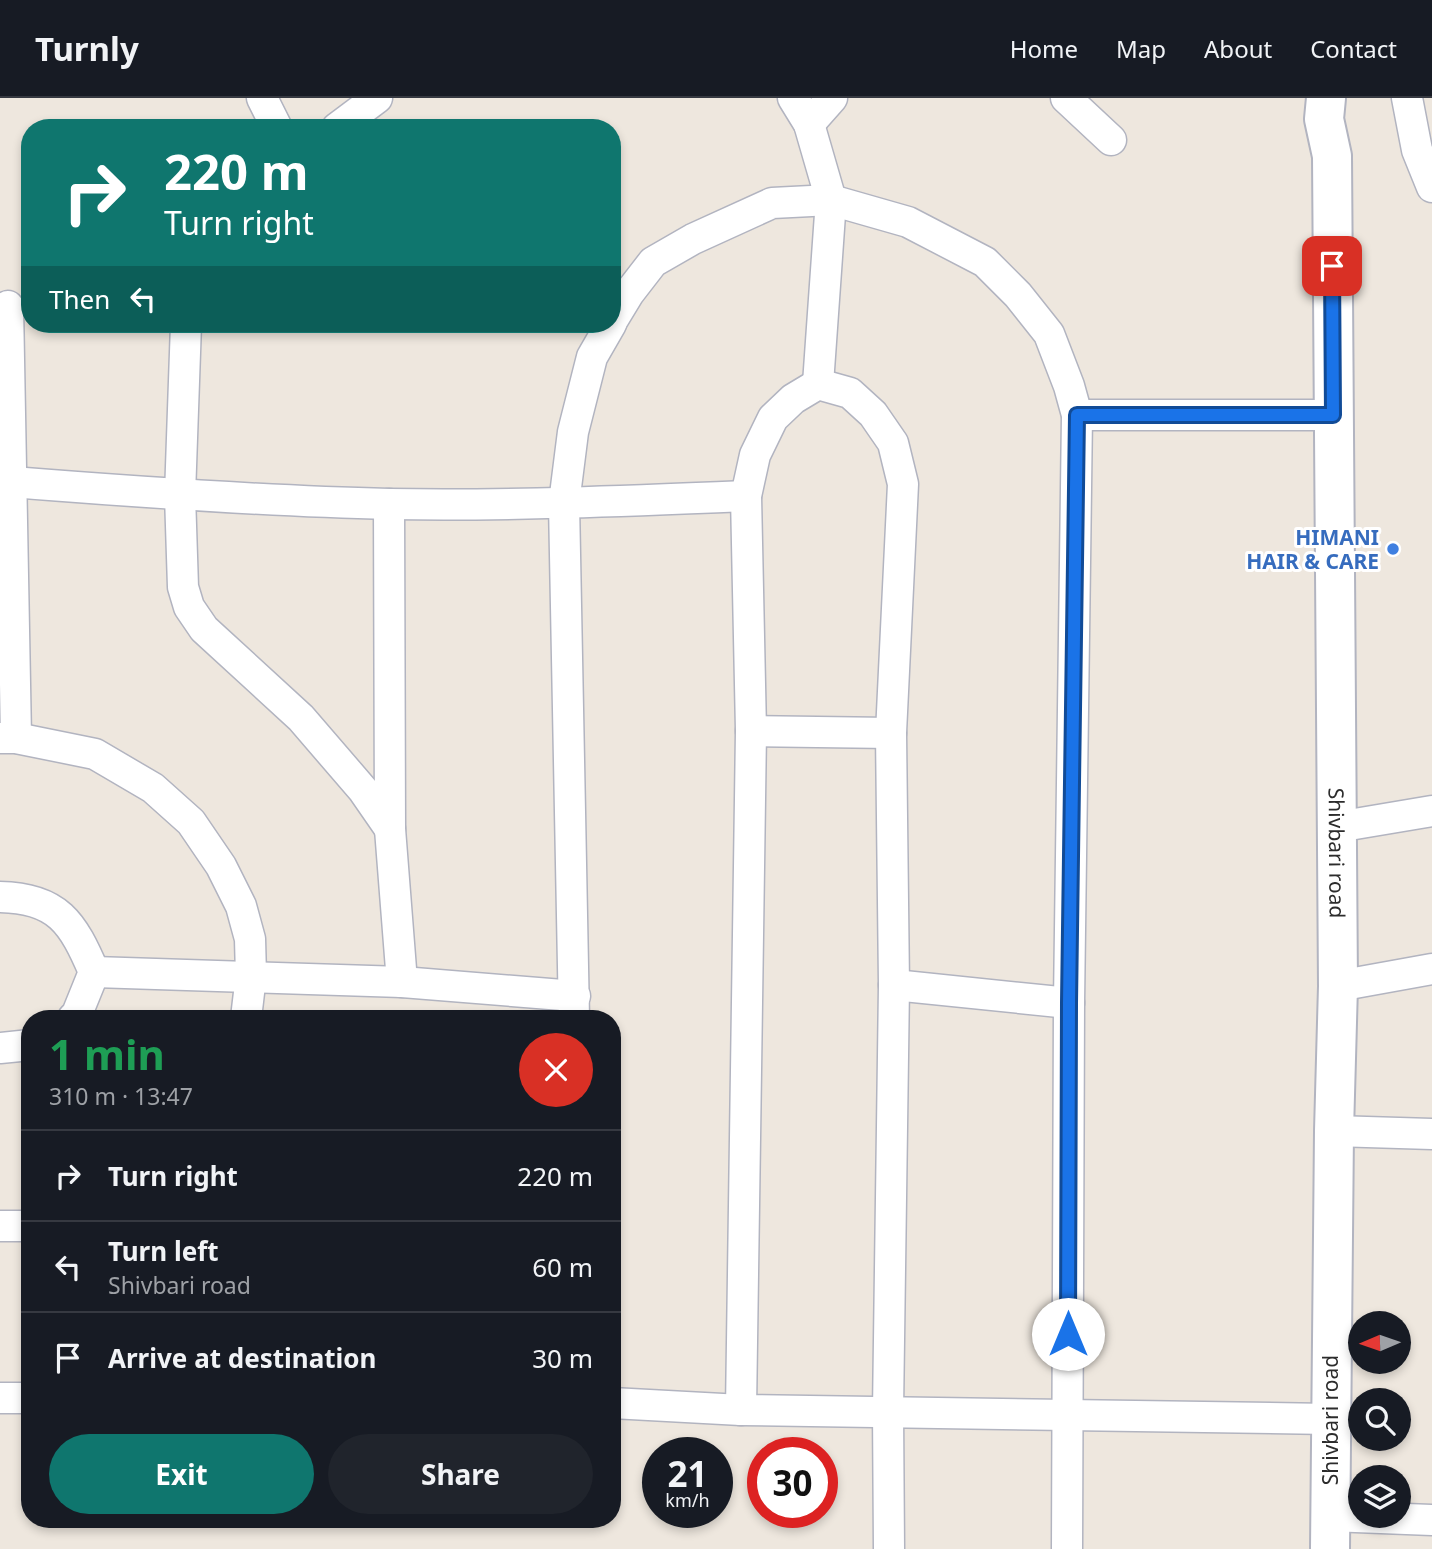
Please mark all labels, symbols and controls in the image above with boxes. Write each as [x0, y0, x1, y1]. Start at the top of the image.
text: Turnly [35, 26, 139, 71]
text: Home [1010, 32, 1078, 65]
text: Map [1116, 32, 1166, 65]
text: About [1204, 32, 1272, 65]
text: Contact [1310, 32, 1397, 65]
text: 220 m [164, 138, 309, 204]
icon: right [49, 147, 140, 238]
text: Turn right [164, 201, 314, 244]
pin [1302, 236, 1362, 296]
icon: arrive [1313, 247, 1351, 285]
icon: left [124, 280, 162, 318]
text: Then [49, 281, 110, 317]
place label: HIMANI HAIR & CARE [1246, 523, 1379, 575]
marker: HIMANI HAIR & CARE [1385, 541, 1401, 557]
street label: Shivbari road [1323, 788, 1352, 918]
text: 1 min [49, 1025, 165, 1082]
button: close [519, 1033, 593, 1107]
text: 310 m · 13:47 [49, 1080, 193, 1112]
icon: right [49, 1157, 87, 1195]
text: Turn right [108, 1158, 238, 1194]
text: 220 m [517, 1158, 593, 1194]
text: Turn left [108, 1233, 219, 1269]
icon: left [49, 1248, 87, 1286]
text: 60 m [532, 1249, 593, 1285]
text: Shivbari road [108, 1269, 251, 1301]
position arrow [1031, 1297, 1105, 1371]
north arrow [1348, 1311, 1410, 1374]
map controls [1348, 1311, 1411, 1528]
icon: arrive [49, 1339, 87, 1377]
text: Arrive at destination [108, 1340, 377, 1376]
text: 30 m [532, 1340, 593, 1376]
street label: Shivbari road [1316, 1355, 1344, 1485]
button: search [1348, 1388, 1411, 1451]
button: Exit [49, 1434, 314, 1514]
button: Share [328, 1434, 593, 1514]
speed limit sign: 30 [747, 1437, 838, 1528]
text: 21 [667, 1450, 708, 1497]
button: layers [1348, 1465, 1411, 1528]
text: km/h [665, 1488, 710, 1512]

